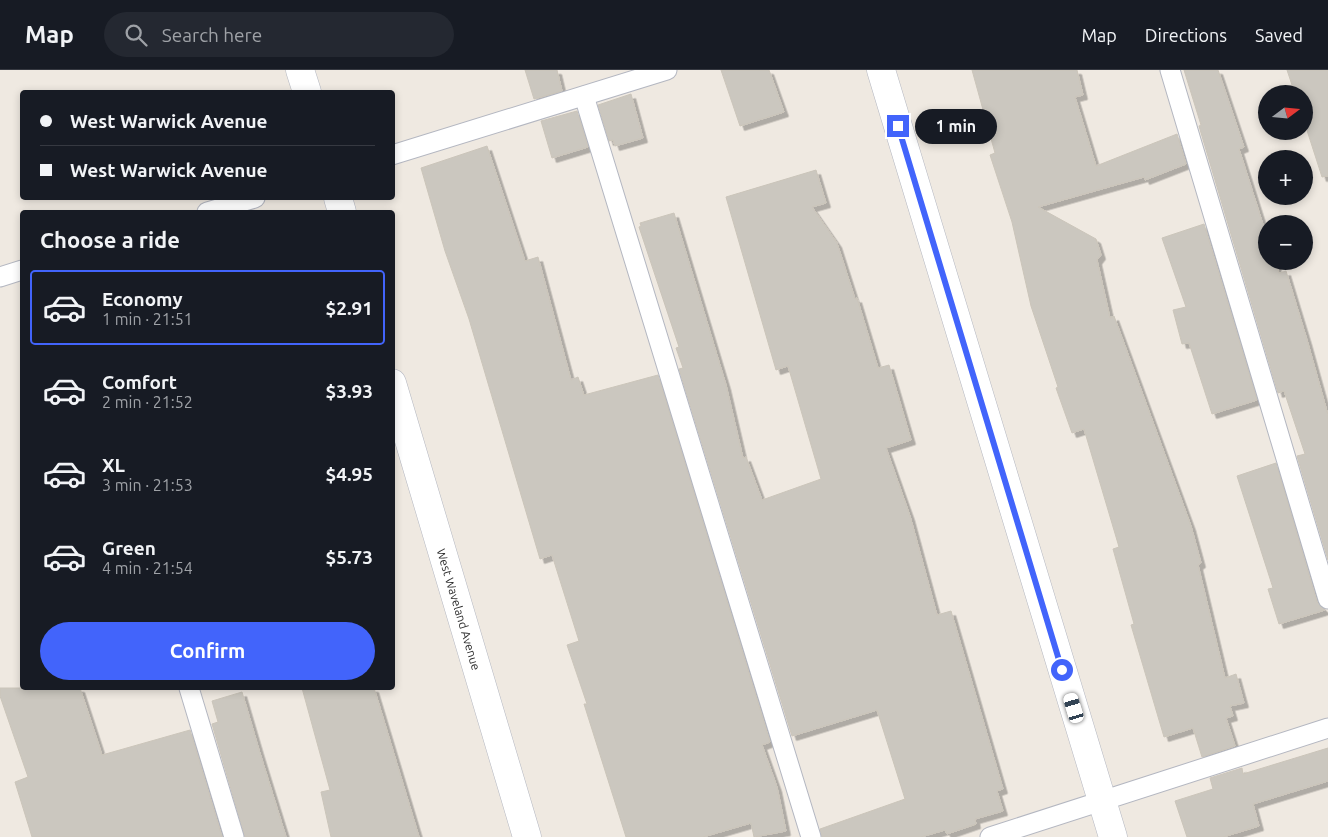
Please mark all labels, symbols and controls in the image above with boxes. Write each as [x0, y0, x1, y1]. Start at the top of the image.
search box [104, 12, 454, 57]
text: Map [25, 21, 74, 48]
icon: search [122, 21, 150, 49]
text: Search here [162, 24, 262, 46]
text: Map [1081, 25, 1117, 45]
text: Directions [1145, 25, 1227, 45]
text: Saved [1255, 25, 1303, 45]
north arrow [1258, 85, 1312, 140]
map controls [1258, 85, 1313, 270]
callout: 1 min [916, 108, 998, 144]
text: West Warwick Avenue [70, 110, 268, 132]
route end [887, 115, 909, 137]
text: 1 min [936, 117, 976, 135]
button: + [1258, 150, 1313, 205]
text: West Warwick Avenue [70, 159, 268, 181]
button: − [1258, 215, 1313, 270]
text: Choose a ride [40, 227, 180, 252]
icon: car [42, 285, 87, 330]
text: Economy [102, 288, 183, 310]
text: $2.91 [325, 297, 373, 319]
text: 1 min · 21:51 [102, 310, 193, 328]
icon: car [42, 368, 87, 413]
text: Comfort [102, 371, 177, 393]
text: $3.93 [325, 380, 373, 402]
text: 2 min · 21:52 [102, 393, 193, 411]
icon: car [42, 451, 87, 496]
text: XL [102, 454, 125, 476]
text: $4.95 [325, 463, 373, 485]
text: 3 min · 21:53 [102, 476, 193, 494]
icon: car [42, 534, 87, 579]
text: Green [102, 537, 156, 559]
text: $5.73 [325, 546, 373, 568]
street label: West Waveland Avenue [435, 547, 483, 672]
text: 4 min · 21:54 [102, 559, 193, 577]
button: Confirm [40, 622, 375, 680]
route start [1051, 659, 1073, 681]
car [1062, 691, 1085, 725]

